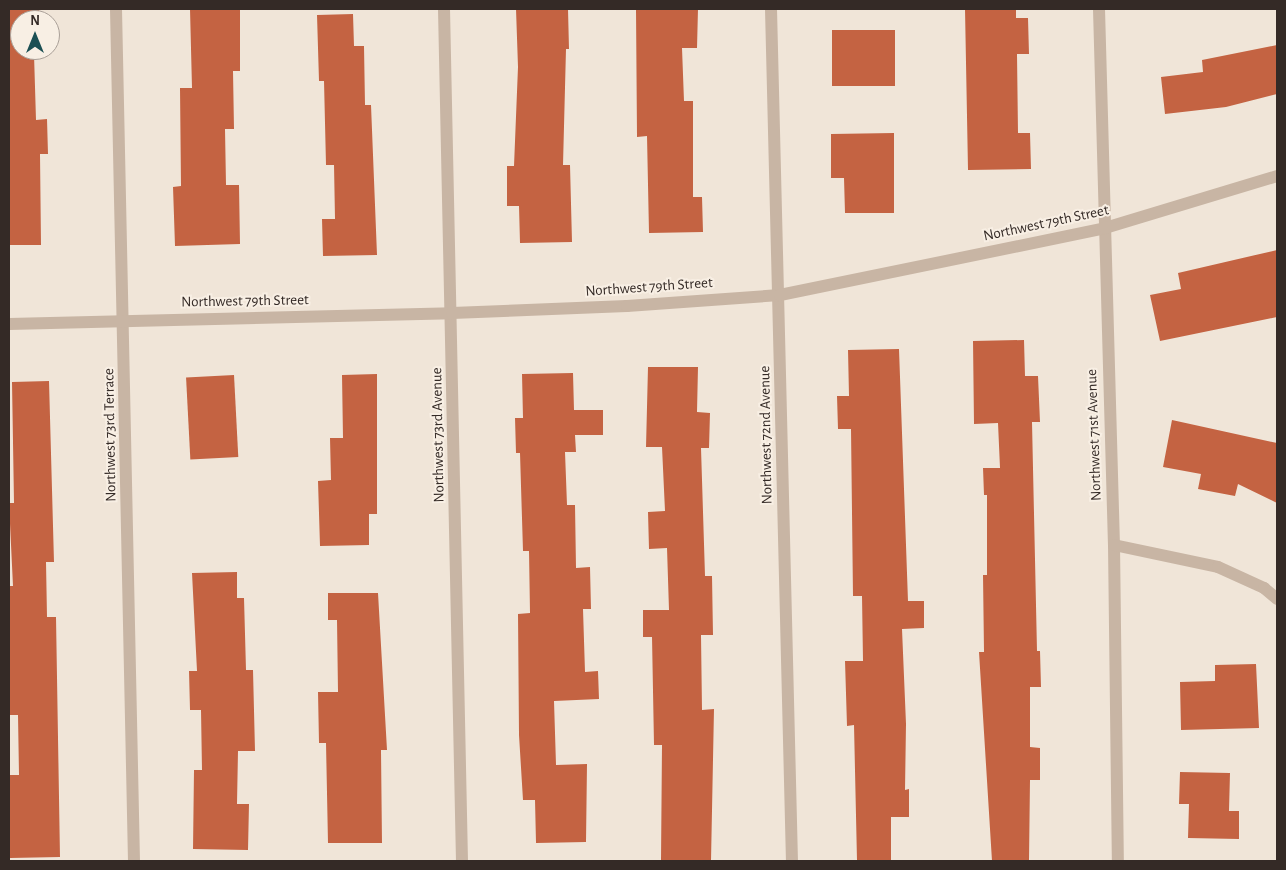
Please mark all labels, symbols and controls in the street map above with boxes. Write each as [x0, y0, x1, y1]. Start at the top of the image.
north arrow [10, 10, 60, 60]
text: N [30, 14, 40, 28]
street label: Northwest 79th Street [982, 201, 1110, 245]
street label: Northwest 79th Street [585, 274, 713, 300]
street label: Northwest 79th Street [181, 291, 309, 311]
street label: Northwest 72nd Avenue [756, 365, 776, 505]
street label: Northwest 73rd Avenue [428, 367, 448, 503]
street label: Northwest 73rd Terrace [100, 368, 120, 502]
street label: Northwest 71st Avenue [1083, 369, 1105, 501]

